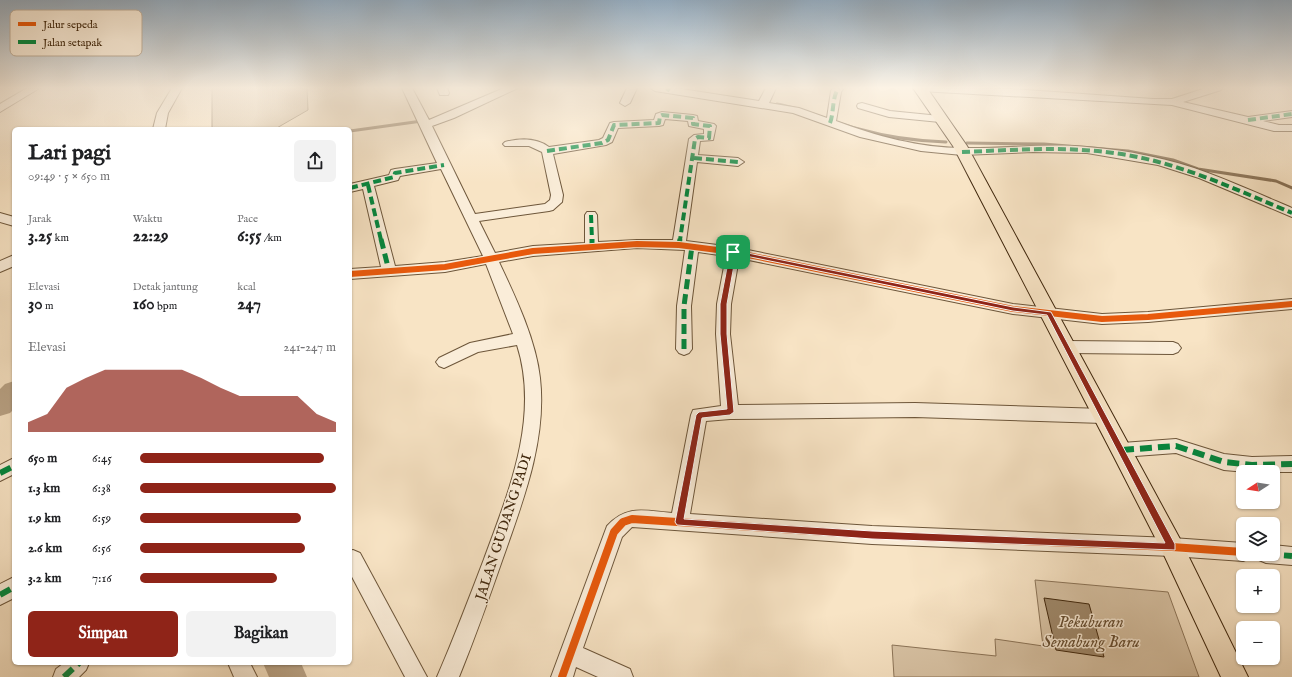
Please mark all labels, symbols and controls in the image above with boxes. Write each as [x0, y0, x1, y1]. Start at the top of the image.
legend [10, 10, 142, 56]
text: Jalur sepeda [41, 18, 98, 32]
text: Jalan setapak [41, 36, 102, 50]
text: Lari pagi [28, 139, 111, 167]
button: share [294, 140, 336, 182]
text: 09:49 · 5 × 650 m [28, 168, 110, 185]
text: Jarak [28, 212, 52, 226]
text: Waktu [133, 212, 163, 226]
text: Pace [237, 212, 258, 226]
text: 3.25 [28, 226, 52, 247]
text: 22:29 [133, 226, 169, 247]
text: 6:55 [237, 226, 261, 247]
text: km [52, 231, 69, 245]
text: /km [261, 231, 282, 245]
pin [716, 235, 750, 269]
icon: arrive [722, 241, 744, 263]
text: Elevasi [28, 280, 60, 294]
text: Detak jantung [133, 280, 198, 294]
text: kcal [237, 280, 256, 294]
text: 30 [28, 294, 43, 315]
text: 160 [133, 294, 155, 315]
text: 247 [237, 294, 261, 315]
text: m [43, 299, 54, 313]
text: bpm [155, 299, 177, 313]
text: Elevasi [28, 339, 66, 356]
text: 241–247 m [283, 339, 336, 356]
text: 650 m [28, 450, 57, 467]
text: 6:45 [92, 450, 112, 467]
street label: JALAN GUDANG PADI [471, 452, 536, 605]
north arrow [1236, 465, 1280, 509]
map controls [1236, 465, 1280, 665]
text: 1.3 km [28, 480, 60, 497]
text: 6:38 [92, 480, 111, 497]
text: 1.9 km [28, 510, 61, 527]
text: 6:59 [92, 510, 111, 527]
button: layers [1236, 517, 1280, 561]
text: 2.6 km [28, 540, 62, 557]
text: 6:56 [92, 540, 111, 557]
button: + [1236, 569, 1280, 613]
text: 3.2 km [28, 570, 62, 587]
text: 7:16 [92, 570, 112, 587]
button: Simpan [28, 611, 178, 657]
button: Bagikan [186, 611, 336, 657]
park label: Pekuburan Semabung Baru [1042, 612, 1140, 653]
button: − [1236, 621, 1280, 665]

